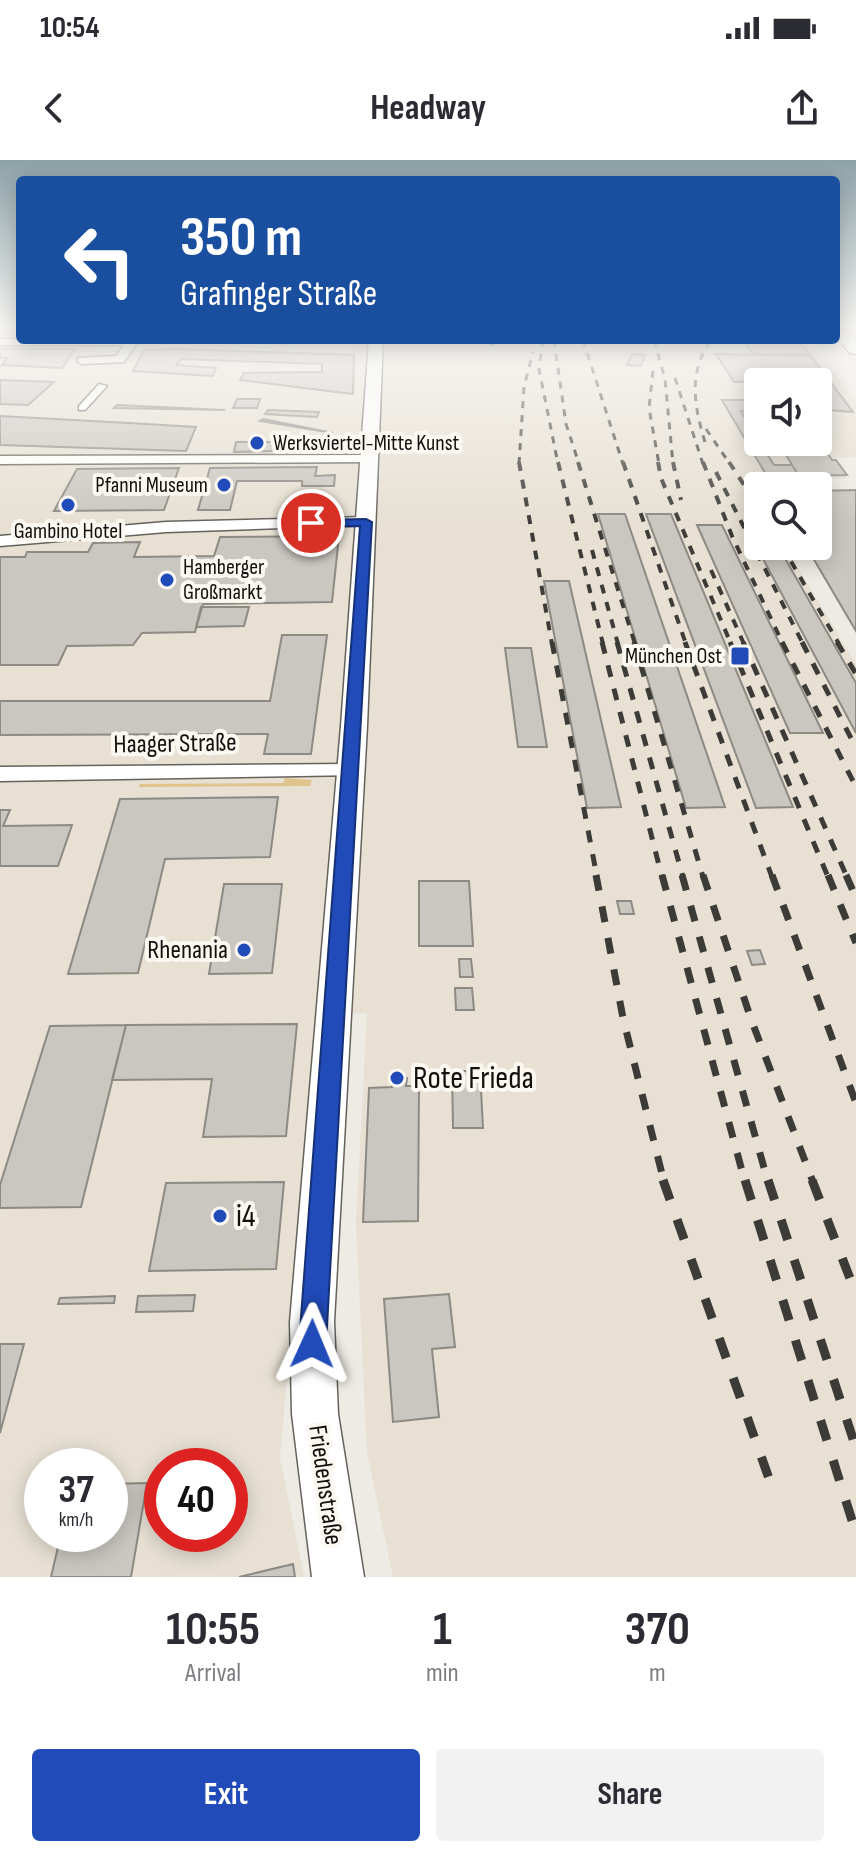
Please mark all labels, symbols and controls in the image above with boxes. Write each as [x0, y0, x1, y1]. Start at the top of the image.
text: 10:54 [40, 10, 100, 46]
icon: back [32, 86, 76, 130]
icon: share [780, 86, 824, 130]
text: Headway [370, 87, 486, 130]
text: 350 m [180, 205, 302, 272]
icon: left [48, 208, 152, 312]
text: Grafinger Straße [180, 273, 377, 316]
map controls [744, 368, 832, 560]
button: sound [744, 368, 832, 456]
place label: Werksviertel-Mitte Kunst [273, 430, 460, 457]
marker: Werksviertel-Mitte Kunst [248, 434, 266, 452]
place label: Pfanni Museum [95, 472, 208, 499]
button: search [744, 472, 832, 560]
marker: Pfanni Museum [215, 476, 233, 494]
pin [277, 489, 345, 557]
marker: Gambino Hotel [59, 496, 77, 514]
icon: arrive [289, 501, 333, 545]
place label: Gambino Hotel [14, 518, 122, 545]
place label: Hamberger Großmarkt [183, 554, 264, 606]
marker: Hamberger Großmarkt [158, 571, 176, 589]
place label: München Ost [625, 643, 722, 670]
marker: München Ost [729, 645, 751, 667]
street label: Haager Straße [113, 727, 237, 761]
place label: Rhenania [147, 935, 228, 966]
marker: Rhenania [235, 941, 253, 959]
place label: Rote Frieda [413, 1059, 534, 1098]
marker: Rote Frieda [388, 1069, 406, 1087]
place label: i4 [236, 1197, 255, 1236]
marker: i4 [211, 1207, 229, 1225]
position arrow [270, 1302, 354, 1386]
street label: Friedenstraße [301, 1423, 349, 1547]
speed limit sign: 40 [144, 1448, 248, 1552]
text: 37 [58, 1466, 94, 1514]
text: km/h [59, 1508, 93, 1532]
text: 10:55 [166, 1601, 260, 1658]
text: 1 [433, 1601, 452, 1658]
text: 370 [625, 1601, 690, 1658]
text: Arrival [185, 1658, 241, 1689]
text: min [426, 1658, 459, 1689]
text: m [649, 1658, 666, 1689]
button: Exit [32, 1749, 420, 1841]
button: Share [436, 1749, 824, 1841]

